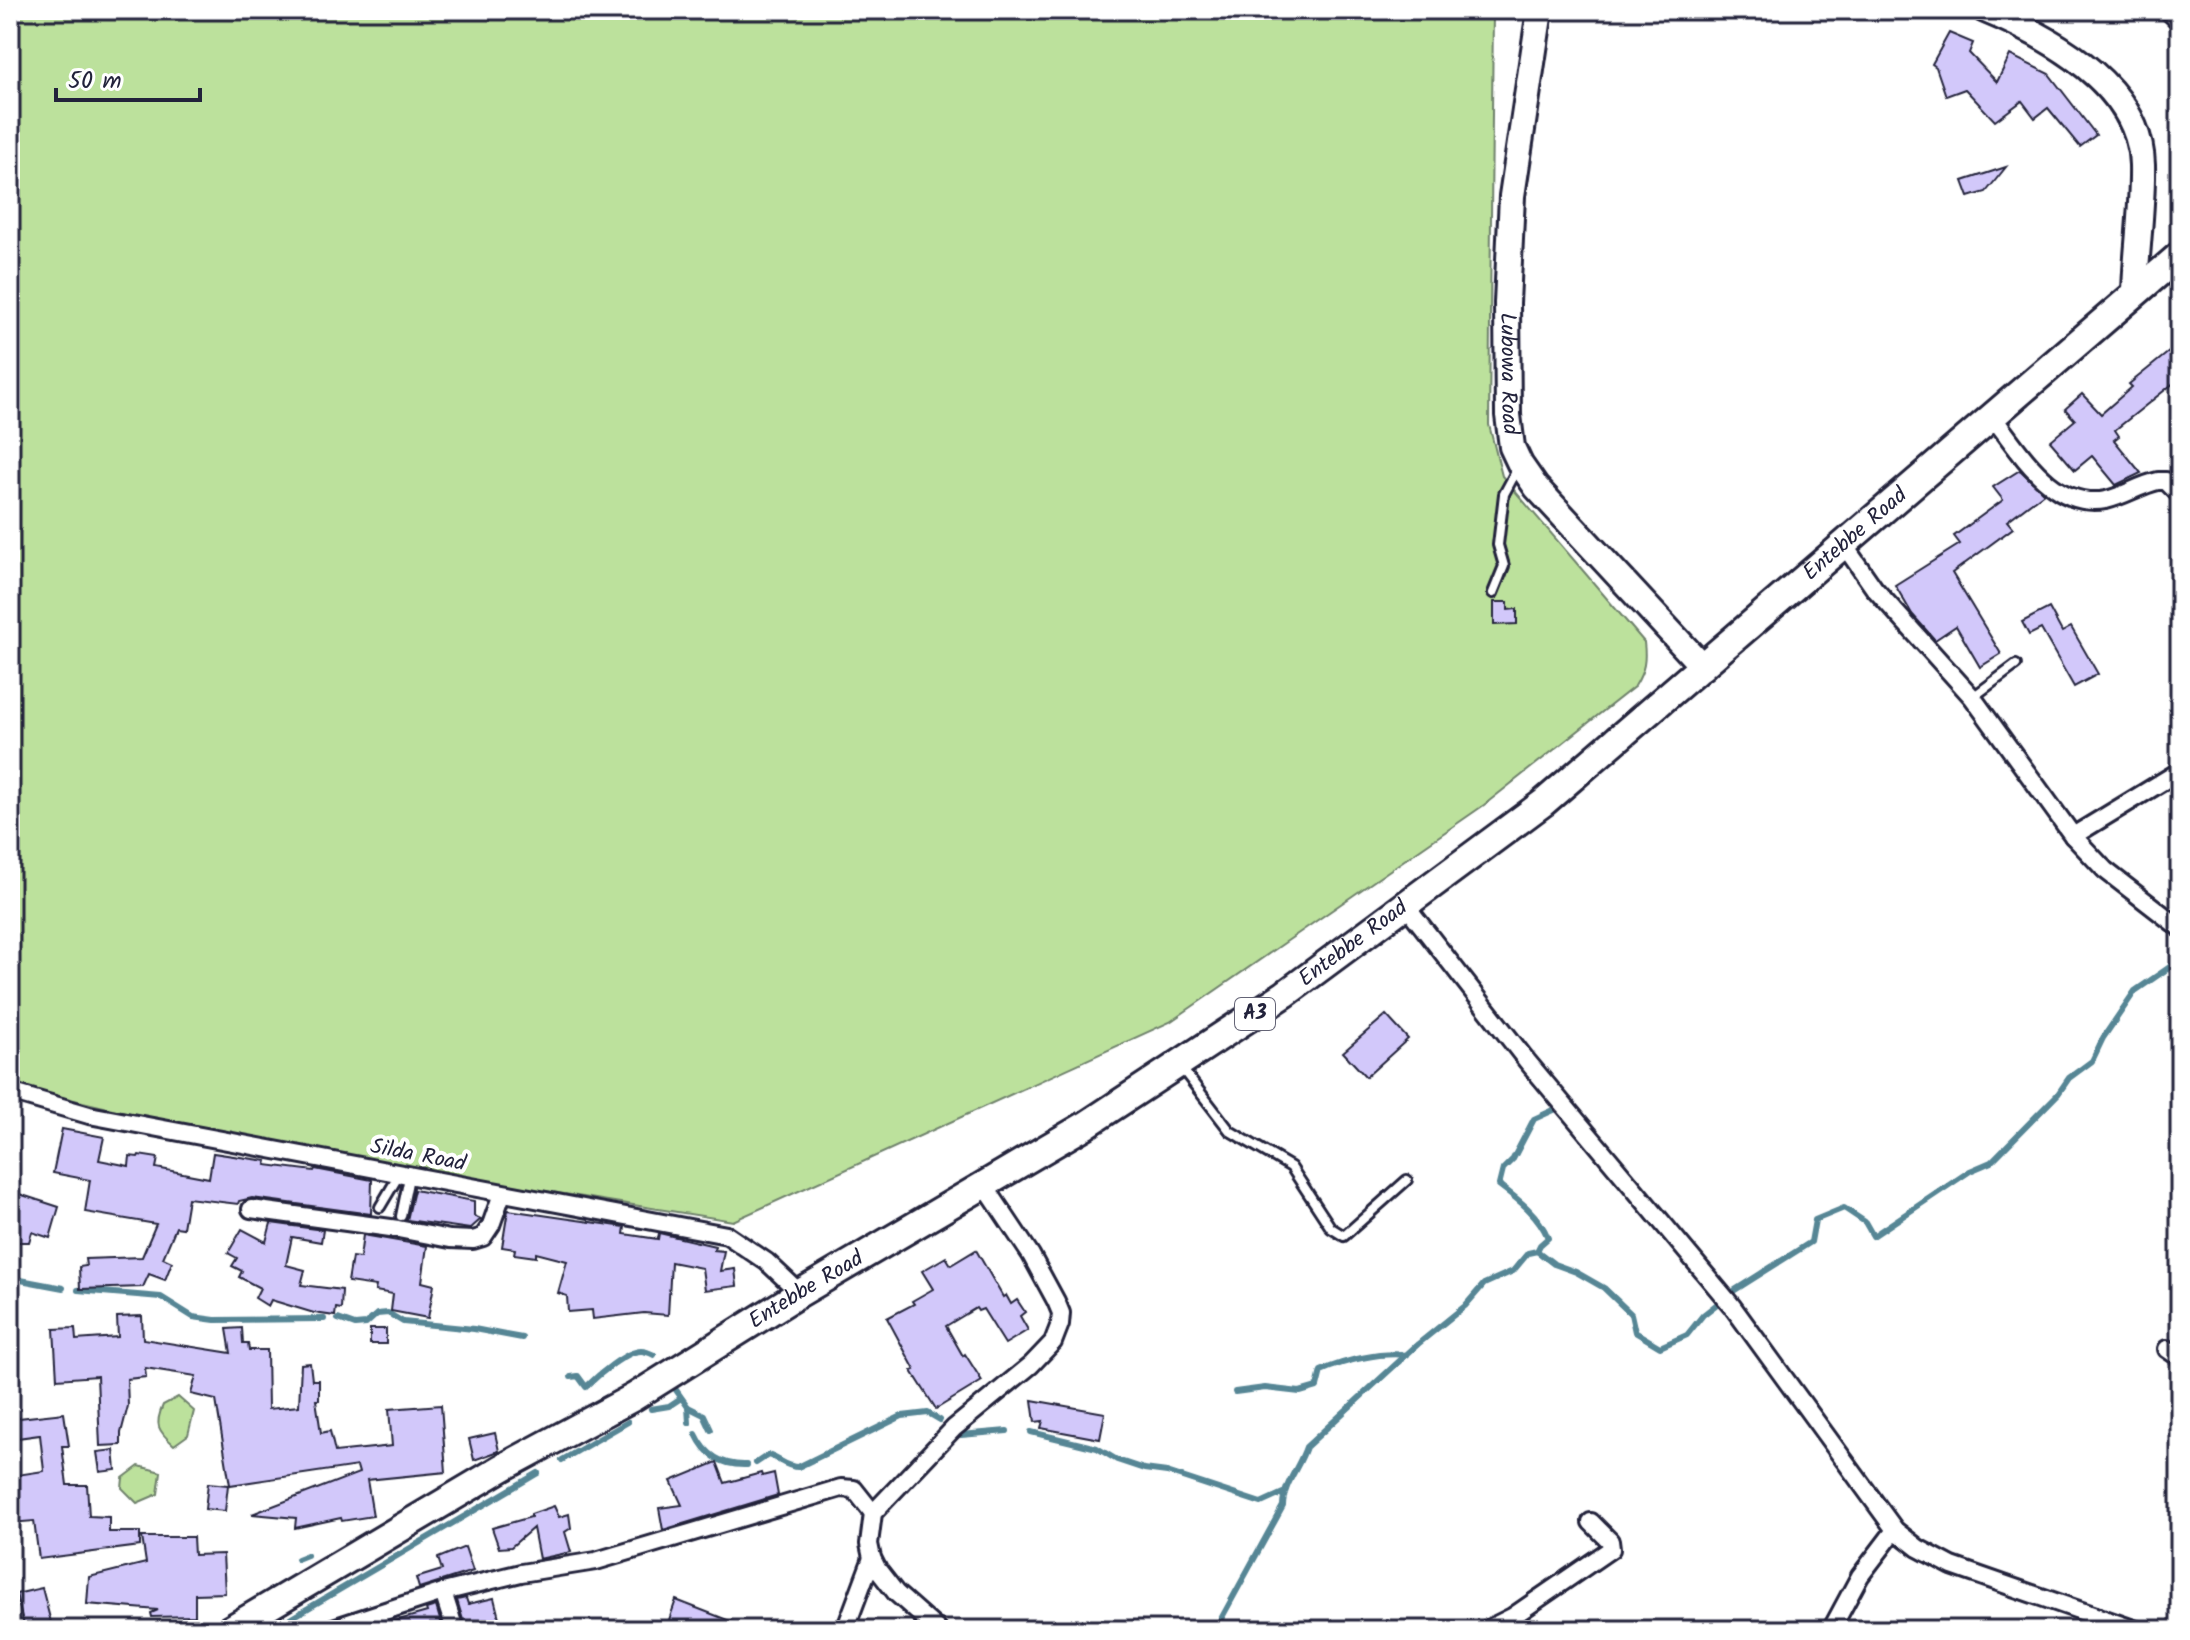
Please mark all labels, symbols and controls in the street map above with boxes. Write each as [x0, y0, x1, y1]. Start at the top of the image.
scale bar [56, 52, 200, 102]
text: 50 m [68, 62, 122, 101]
street label: Lubowa Road [1490, 313, 1528, 438]
street label: Entebbe Road [1795, 478, 1916, 590]
street label: Entebbe Road [1291, 890, 1416, 996]
road number: A3 [1235, 998, 1275, 1030]
street label: Silda Road [367, 1130, 470, 1183]
street label: Entebbe Road [742, 1241, 871, 1338]

